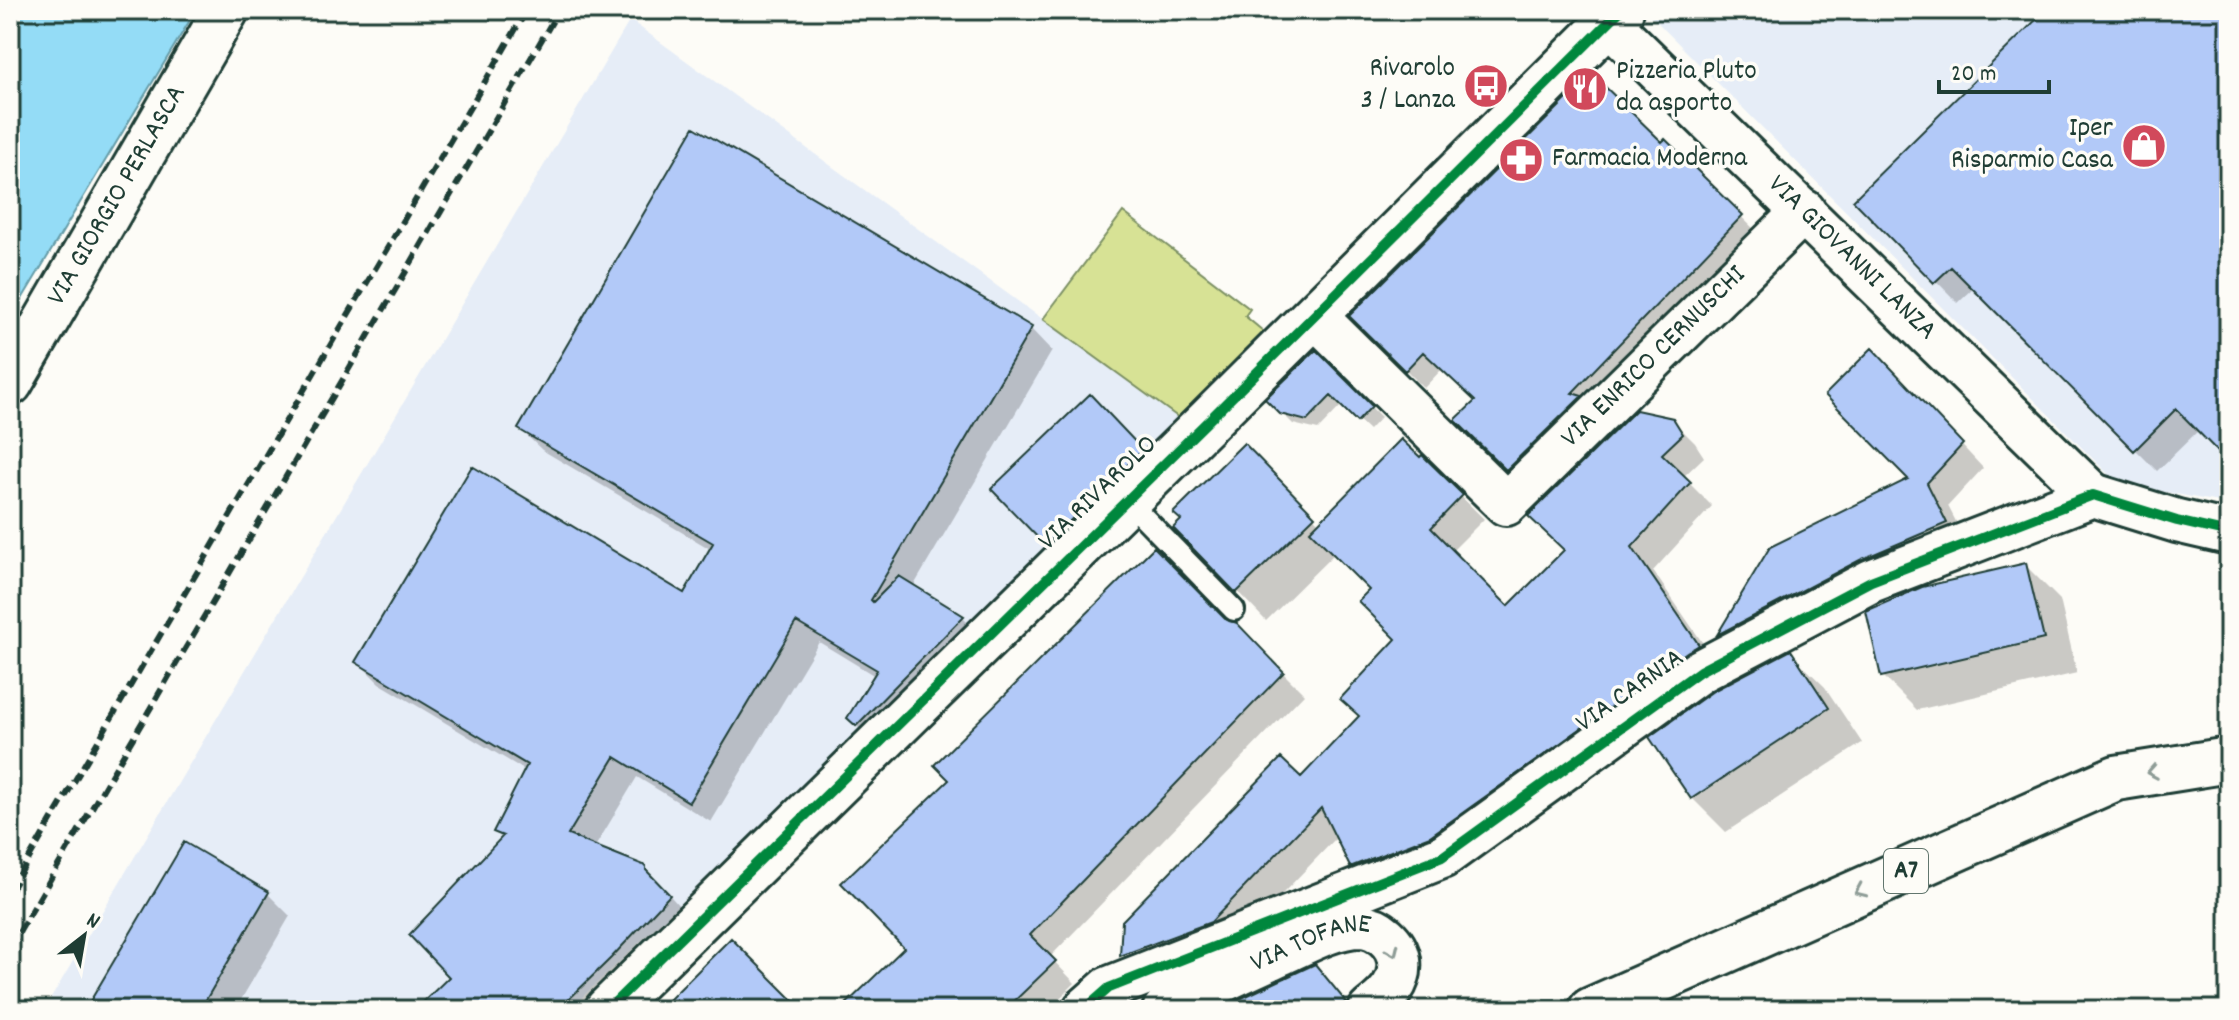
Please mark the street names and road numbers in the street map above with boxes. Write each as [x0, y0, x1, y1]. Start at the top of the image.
street label: VIA GIORGIO PERLASCA [39, 78, 198, 314]
street label: VIA GIOVANNI LANZA [1757, 167, 1945, 351]
street label: VIA ENRICO CERNUSCHI [1553, 257, 1757, 458]
street label: VIA RIVAROLO [1030, 427, 1168, 561]
street label: VIA CARNIA [1569, 640, 1693, 744]
road number: A7 [1884, 849, 1928, 893]
street label: VIA TOFANE [1245, 906, 1374, 985]

